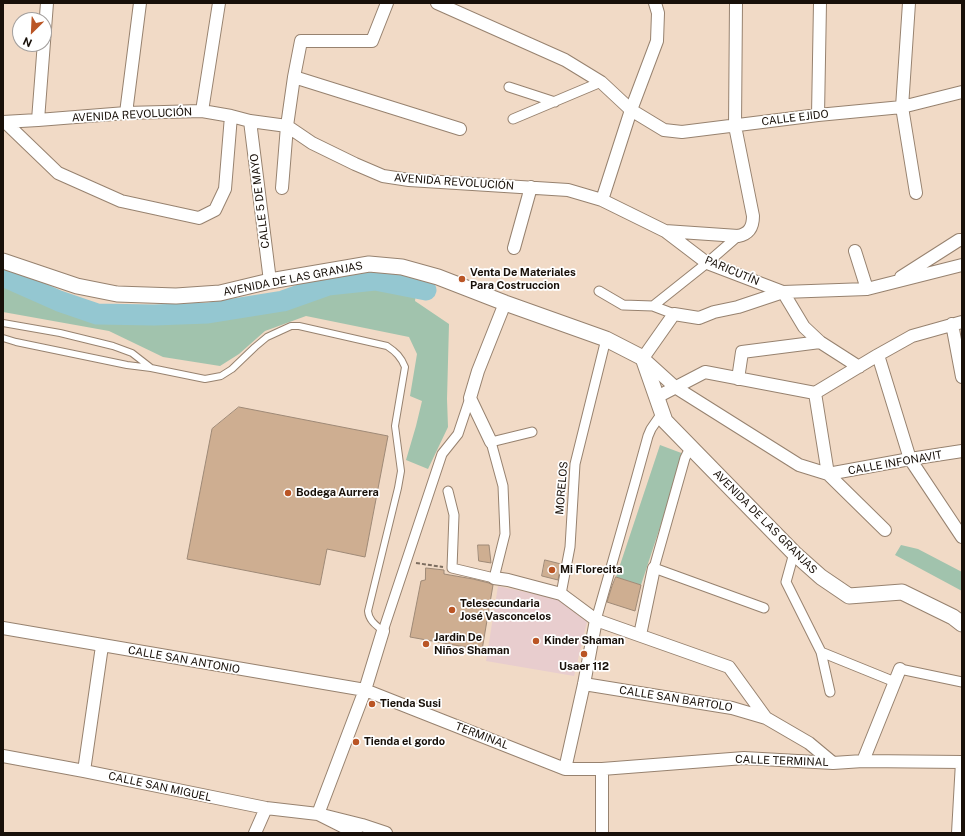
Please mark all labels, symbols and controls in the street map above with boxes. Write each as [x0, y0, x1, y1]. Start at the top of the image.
north arrow [12, 12, 52, 52]
text: N [21, 35, 34, 49]
street label: AVENIDA REVOLUCIÓN [71, 105, 193, 125]
street label: CALLE EJIDO [761, 107, 829, 129]
street label: CALLE 5 DE MAYO [248, 153, 272, 249]
street label: AVENIDA REVOLUCIÓN [393, 171, 515, 193]
street label: PARICUTÍN [703, 254, 761, 288]
street label: AVENIDA DE LAS GRANJAS [222, 259, 364, 299]
place label: Venta De Materiales Para Costruccion [470, 266, 576, 292]
marker: Venta De Materiales Para Costruccion [457, 274, 467, 284]
street label: CALLE INFONAVIT [847, 448, 943, 478]
street label: MORELOS [553, 461, 571, 515]
street label: AVENIDA DE LAS GRANJAS [710, 467, 820, 577]
place label: Bodega Aurrera [296, 486, 379, 500]
marker: Bodega Aurrera [283, 488, 293, 498]
place label: Mi Florecita [560, 563, 622, 577]
marker: Mi Florecita [547, 565, 557, 575]
place label: Telesecundaria José Vasconcelos [460, 597, 551, 623]
marker: Telesecundaria José Vasconcelos [447, 605, 457, 615]
place label: Jardin De Niños Shaman [434, 631, 510, 657]
place label: Kinder Shaman [544, 634, 624, 648]
marker: Kinder Shaman [531, 636, 541, 646]
marker: Jardin De Niños Shaman [421, 639, 431, 649]
street label: CALLE SAN ANTONIO [127, 644, 241, 676]
marker: Usaer 112 [579, 649, 589, 659]
place label: Usaer 112 [559, 660, 609, 674]
street label: CALLE SAN BARTOLO [618, 684, 734, 714]
place label: Tienda Susi [380, 697, 441, 711]
marker: Tienda Susi [367, 699, 377, 709]
street label: TERMINAL [453, 720, 511, 752]
place label: Tienda el gordo [364, 735, 445, 749]
marker: Tienda el gordo [351, 737, 361, 747]
street label: CALLE TERMINAL [735, 753, 829, 769]
street label: CALLE SAN MIGUEL [107, 770, 213, 804]

